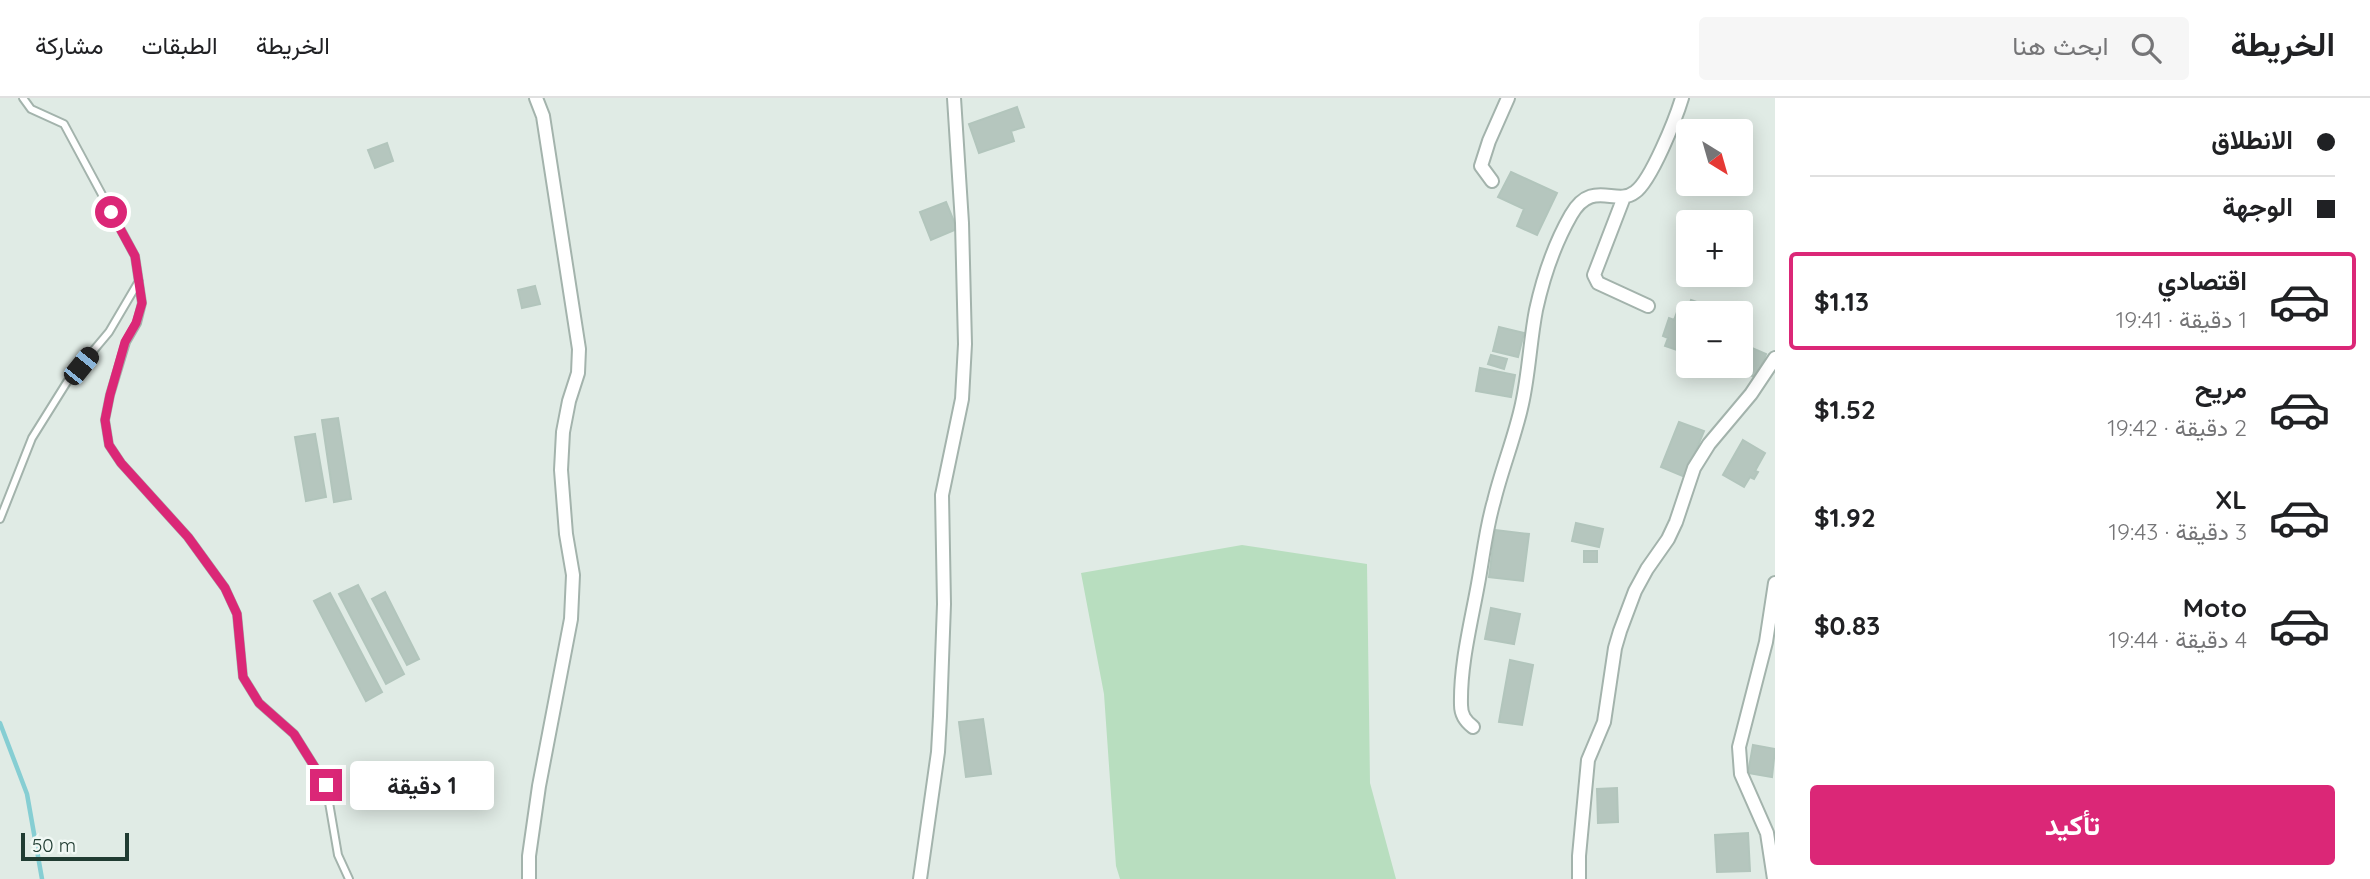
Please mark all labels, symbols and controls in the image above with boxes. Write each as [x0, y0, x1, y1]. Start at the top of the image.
search box [1699, 17, 2189, 80]
text: الخريطة [2231, 23, 2335, 64]
text: ابحث هنا [2012, 29, 2109, 62]
icon: search [2127, 29, 2165, 67]
text: مشاركة [35, 30, 103, 60]
text: الطبقات [141, 30, 218, 60]
text: الخريطة [256, 30, 330, 60]
north arrow [1676, 119, 1754, 196]
map controls [1676, 119, 1753, 378]
text: الانطلاق [2211, 123, 2293, 156]
text: الوجهة [2222, 190, 2293, 223]
route start [95, 196, 127, 228]
button: + [1676, 210, 1753, 287]
text: اقتصادي [2158, 264, 2247, 297]
icon: car [2268, 270, 2331, 333]
text: $1.13 [1814, 285, 1869, 318]
button: − [1676, 301, 1753, 378]
text: 1 دقيقة · 19:41 [2116, 305, 2247, 334]
car [60, 343, 103, 389]
text: مريح [2195, 372, 2247, 405]
icon: car [2268, 378, 2331, 441]
text: $1.52 [1814, 393, 1876, 426]
text: 2 دقيقة · 19:42 [2107, 413, 2247, 442]
text: XL [2215, 483, 2247, 516]
icon: car [2268, 486, 2331, 549]
text: $1.92 [1814, 501, 1876, 534]
text: 3 دقيقة · 19:43 [2109, 517, 2247, 546]
text: Moto [2183, 591, 2247, 624]
icon: car [2268, 594, 2331, 657]
text: $0.83 [1814, 609, 1880, 642]
text: 4 دقيقة · 19:44 [2108, 625, 2247, 654]
callout: 1 دقيقة [350, 760, 494, 810]
route end [310, 769, 342, 801]
text: 1 دقيقة [387, 771, 457, 800]
button: تأكيد [1810, 785, 2335, 865]
scale bar [21, 830, 130, 862]
text: 50 m [32, 833, 76, 857]

